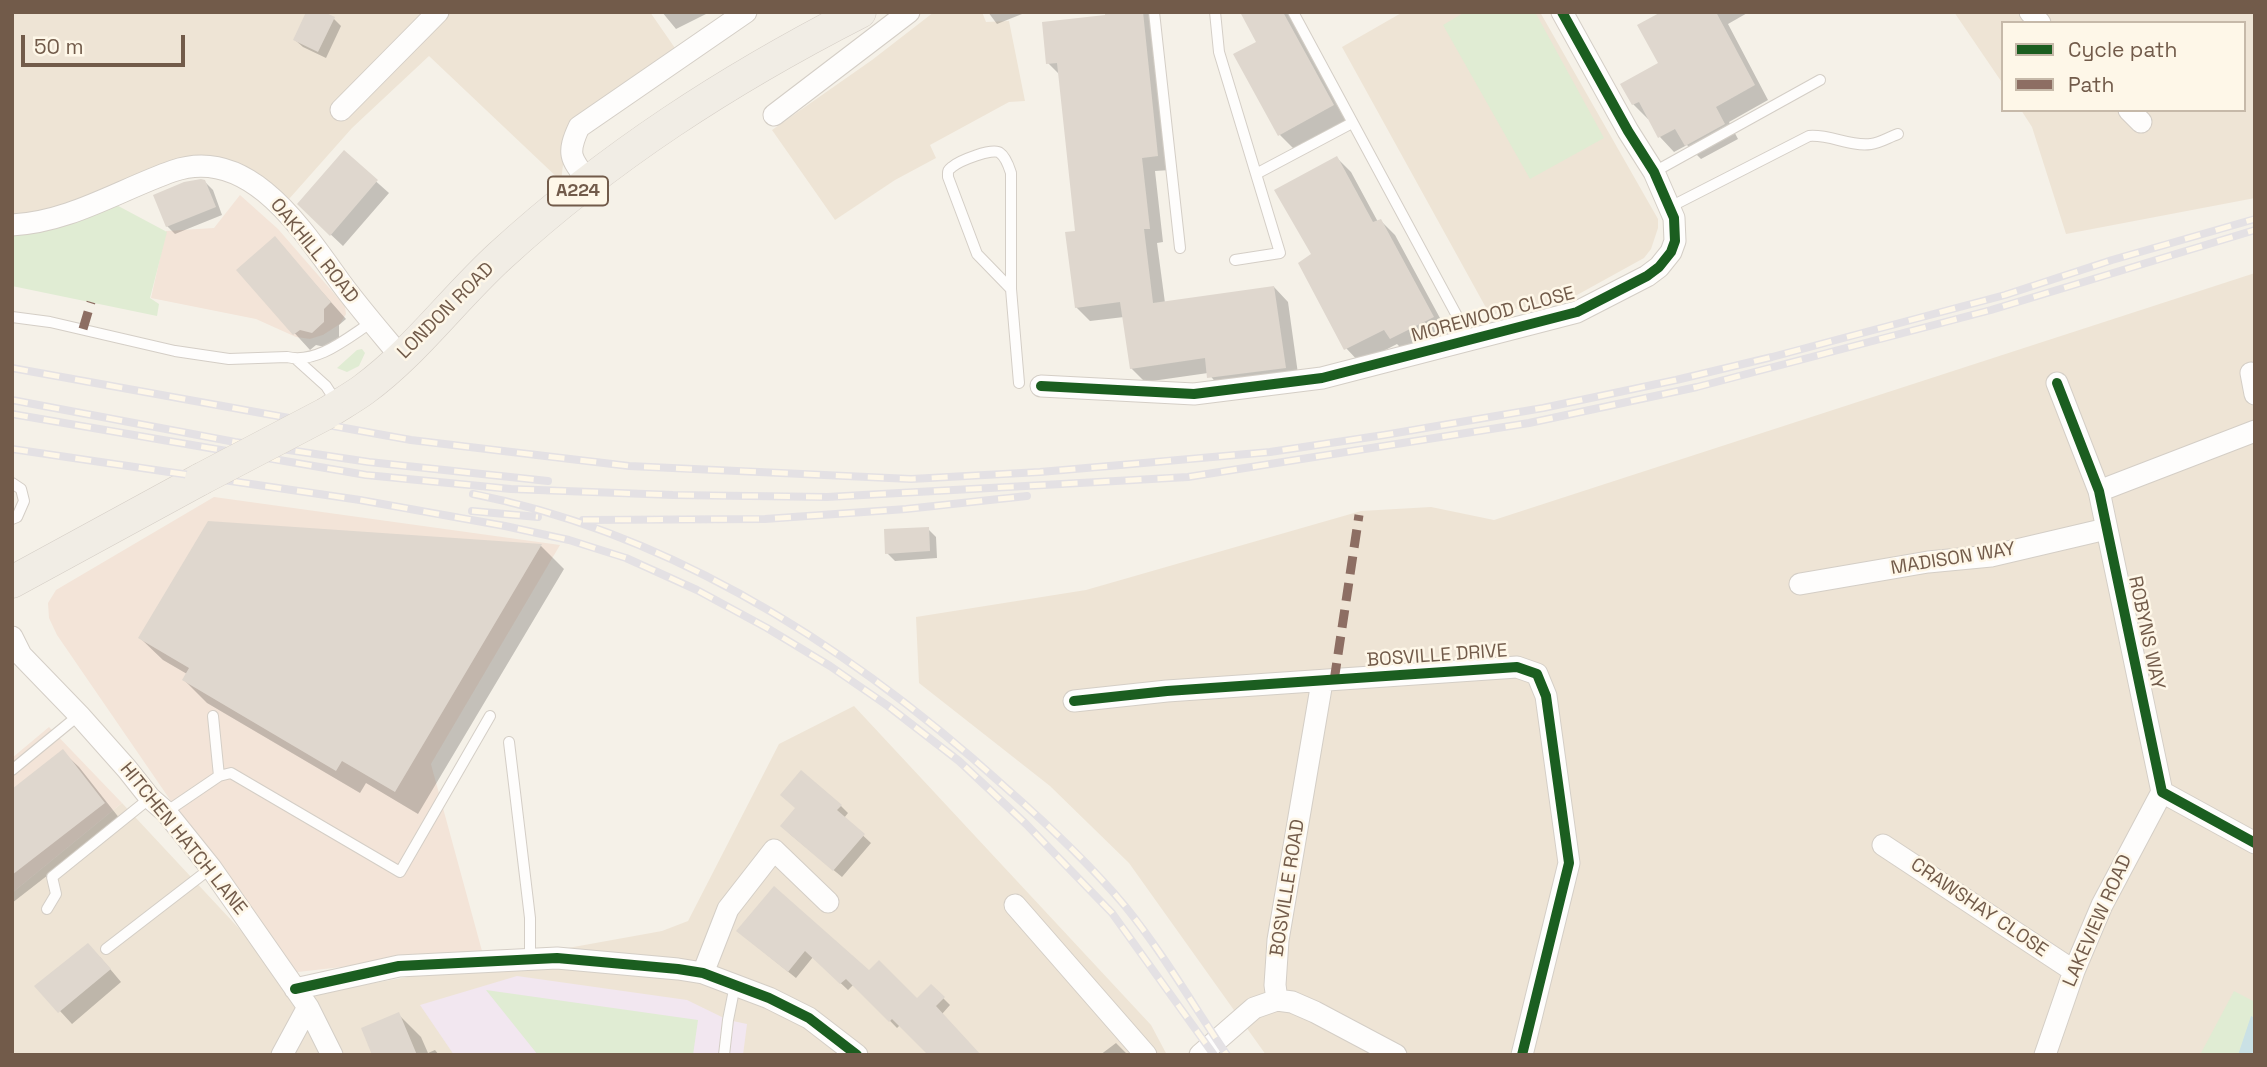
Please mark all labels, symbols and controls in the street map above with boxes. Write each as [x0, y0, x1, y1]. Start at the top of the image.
scale bar [24, 21, 189, 65]
legend [2001, 21, 2246, 112]
text: 50 m [34, 33, 84, 60]
text: Cycle path [2068, 36, 2177, 63]
text: Path [2068, 71, 2114, 98]
road number: A224 [548, 176, 608, 206]
street label: OAKHILL ROAD [265, 194, 363, 308]
street label: LONDON ROAD [393, 258, 499, 364]
street label: MOREWOOD CLOSE [1409, 282, 1577, 348]
street label: MADISON WAY [1889, 538, 2017, 580]
street label: ROBYNS WAY [2123, 574, 2169, 692]
street label: BOSVILLE DRIVE [1366, 640, 1508, 672]
street label: HITCHEN HATCH LANE [115, 758, 251, 920]
street label: BOSVILLE ROAD [1266, 818, 1310, 958]
street label: LAKEVIEW ROAD [2059, 851, 2137, 991]
street label: CRAWSHAY CLOSE [1906, 854, 2052, 962]

